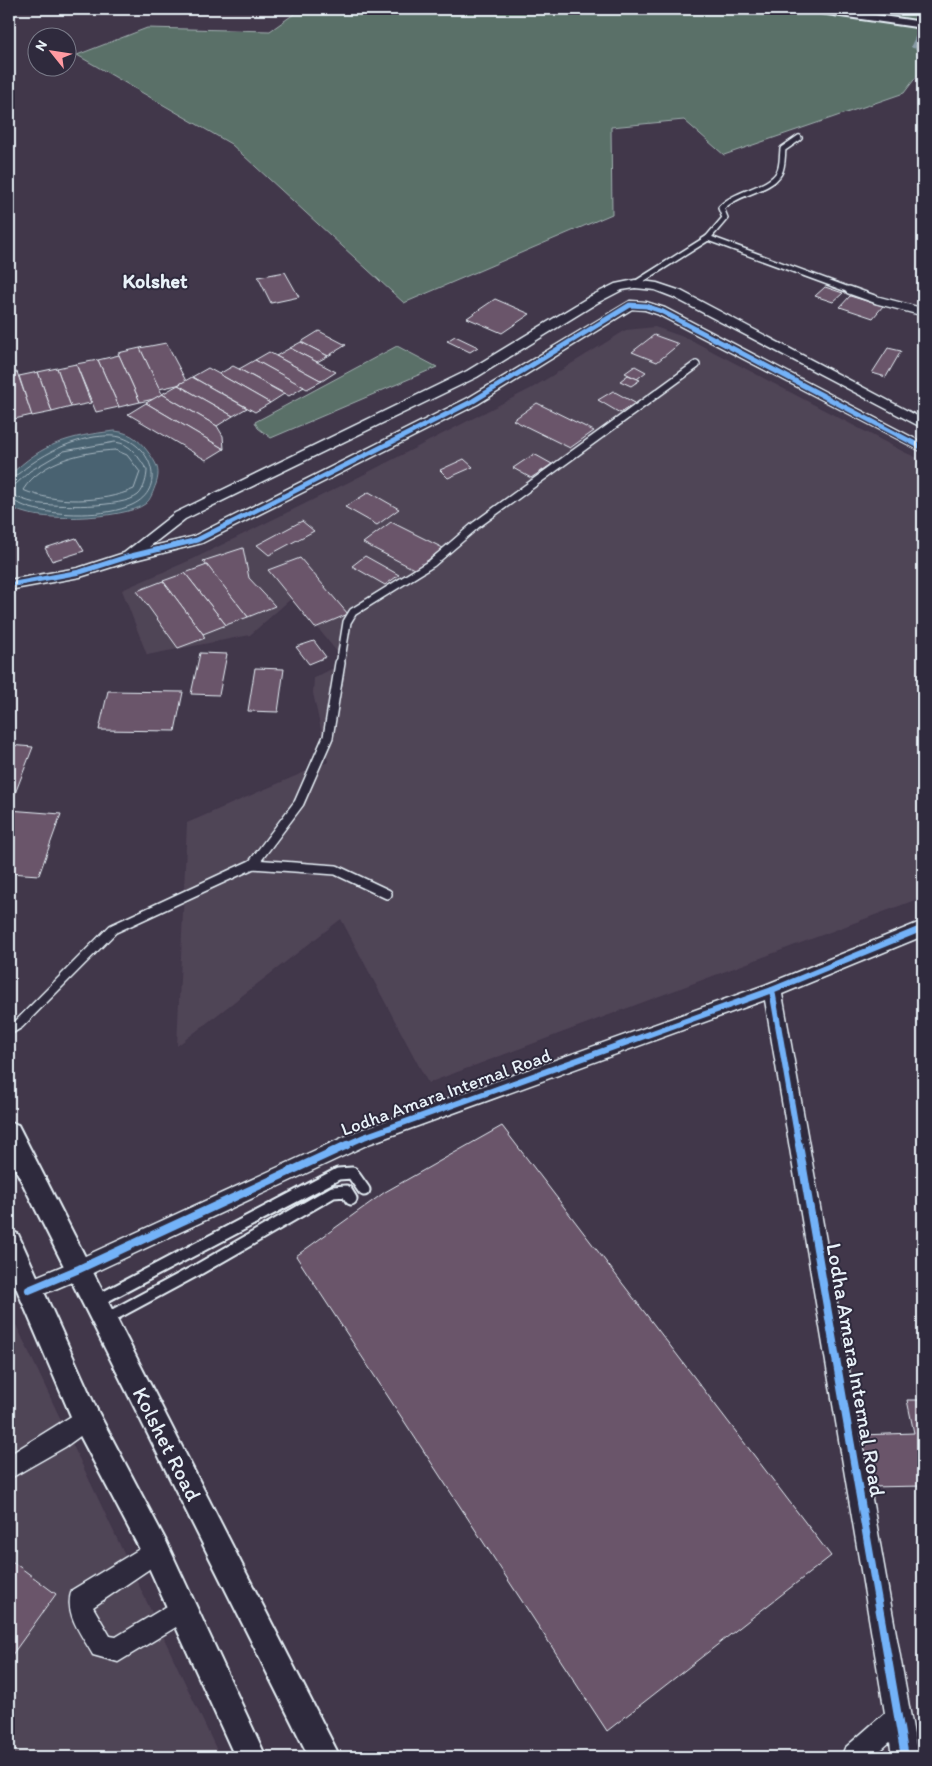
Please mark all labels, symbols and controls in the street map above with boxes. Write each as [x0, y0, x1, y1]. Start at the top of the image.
north arrow [28, 28, 78, 78]
text: N [31, 37, 51, 54]
district label: Kolshet [122, 269, 188, 293]
street label: Lodha Amara Internal Road [338, 1043, 555, 1141]
street label: Lodha Amara Internal Road [820, 1241, 892, 1499]
street label: Kolshet Road [127, 1383, 207, 1506]

